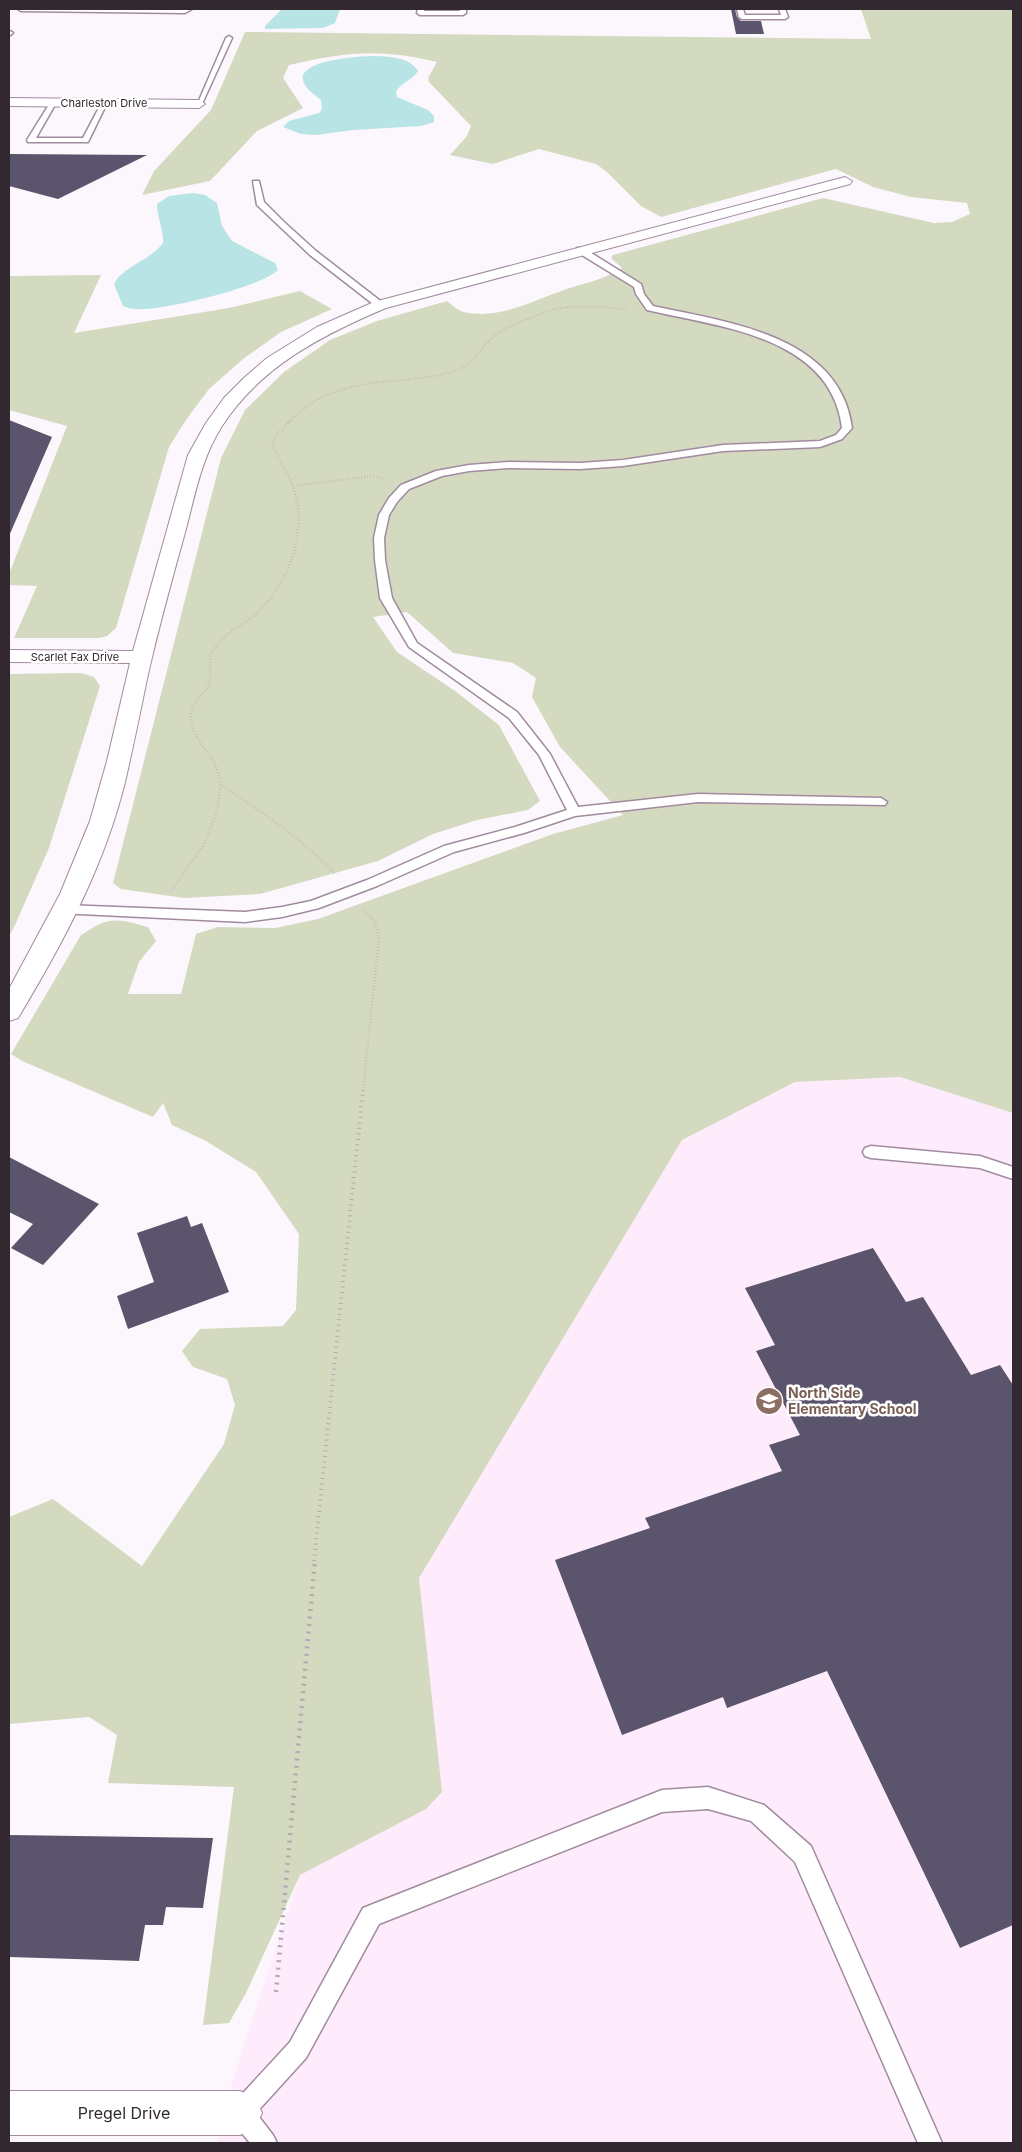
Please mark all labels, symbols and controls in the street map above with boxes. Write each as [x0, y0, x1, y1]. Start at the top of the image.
street label: Charleston Drive [61, 96, 147, 110]
street label: Scarlet Fax Drive [31, 650, 119, 664]
place label: North Side Elementary School [788, 1384, 917, 1417]
school or university icon: North Side Elementary School [754, 1386, 784, 1416]
street label: Pregel Drive [78, 2103, 170, 2123]

